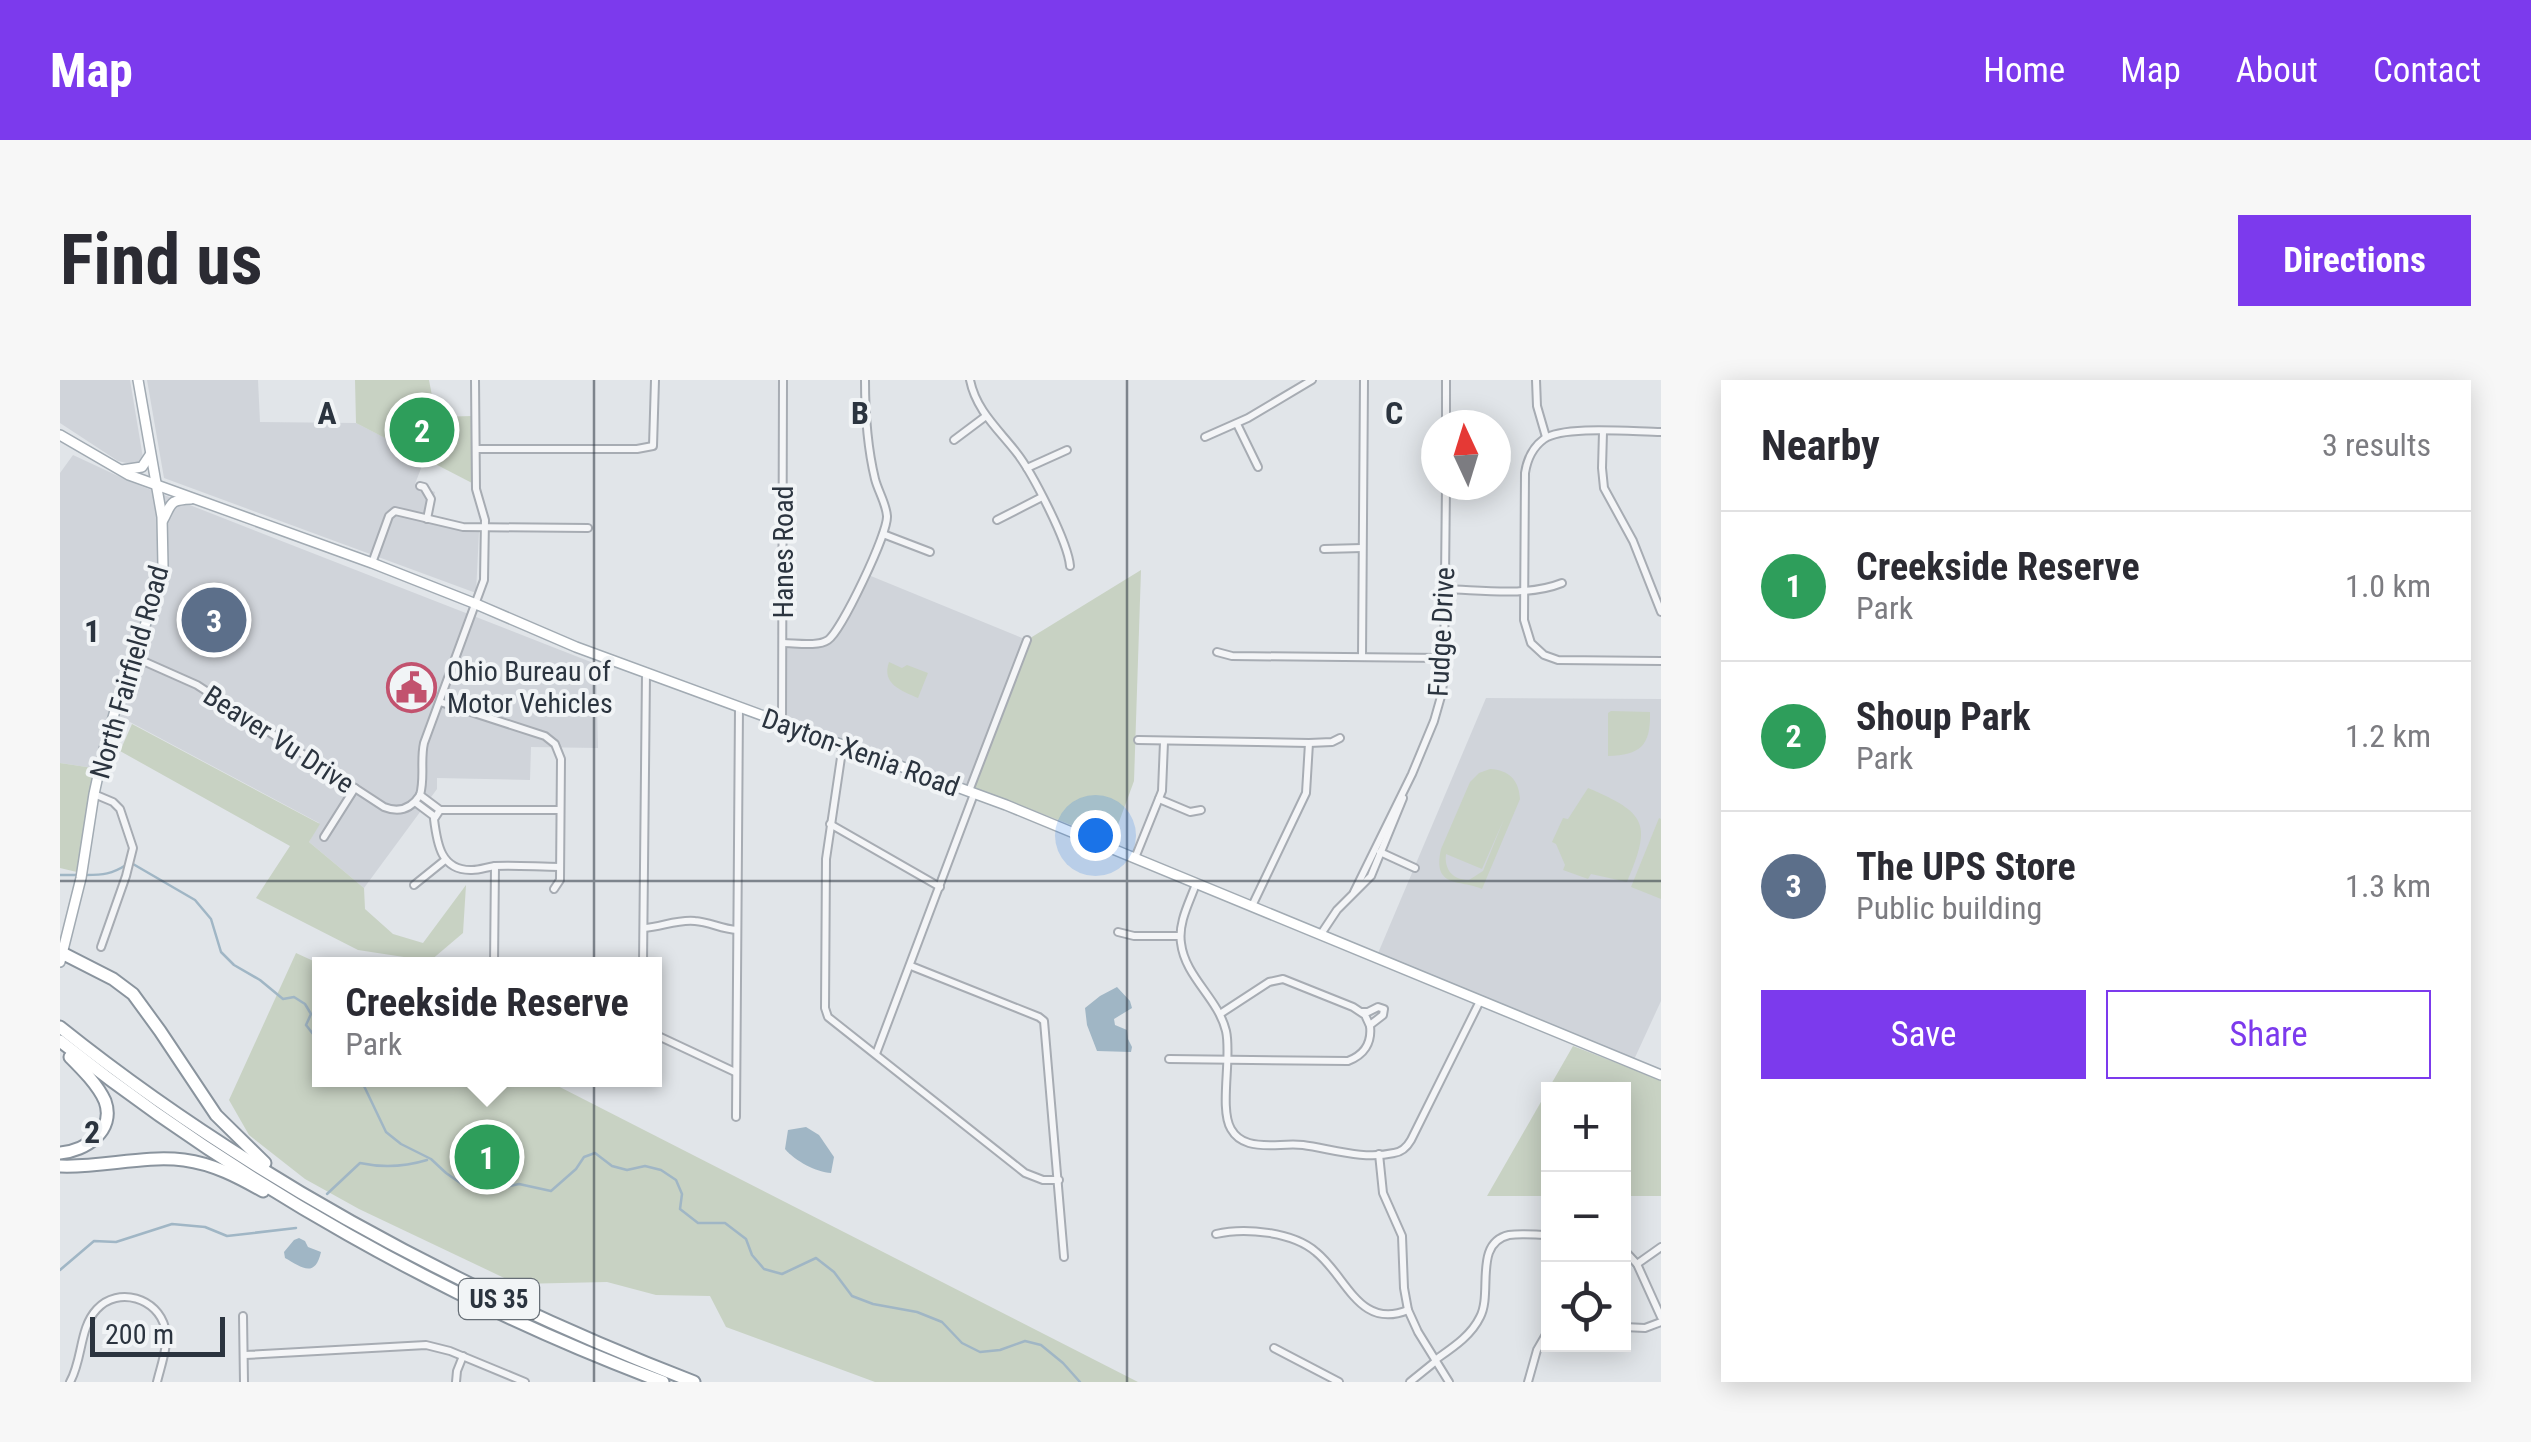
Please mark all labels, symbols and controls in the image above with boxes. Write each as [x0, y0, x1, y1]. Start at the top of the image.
text: Map [50, 42, 133, 99]
text: Home [1983, 50, 2065, 91]
text: Map [2120, 50, 2181, 91]
text: About [2236, 50, 2318, 91]
text: Contact [2373, 50, 2481, 91]
button: Directions [2238, 215, 2471, 306]
text: Find us [60, 219, 262, 301]
pin: 2 [390, 392, 454, 468]
text: A [317, 394, 337, 432]
text: B [851, 394, 869, 432]
text: C [1385, 394, 1403, 432]
north arrow [1421, 410, 1511, 500]
text: Nearby [1761, 421, 1880, 470]
text: 3 results [2322, 426, 2431, 464]
street label: Hanes Road [767, 486, 800, 618]
text: Creekside Reserve [1856, 545, 2140, 589]
street label: North Fairfield Road [83, 562, 176, 782]
street label: Fudge Drive [1422, 566, 1461, 698]
text: 1 [1785, 567, 1802, 605]
text: 1.0 km [2345, 567, 2431, 605]
pin: 3 [182, 582, 246, 658]
text: Park [1856, 589, 1913, 627]
text: 1 [84, 612, 100, 650]
place label: Ohio Bureau of Motor Vehicles [447, 655, 613, 720]
public building icon: Ohio Bureau of Motor Vehicles [386, 661, 438, 713]
street label: Beaver Vu Drive [197, 679, 360, 800]
text: Shoup Park [1856, 695, 2030, 739]
street label: Dayton-Xenia Road [758, 701, 964, 803]
text: 2 [1785, 717, 1802, 755]
text: 1.2 km [2345, 717, 2431, 755]
text: Park [1856, 739, 1913, 777]
your location [1070, 810, 1121, 861]
text: The UPS Store [1856, 845, 2076, 889]
text: 3 [1785, 867, 1802, 905]
text: 1.3 km [2345, 867, 2431, 905]
text: Public building [1856, 889, 2042, 927]
popup [312, 957, 662, 1087]
text: Creekside Reserve [345, 981, 629, 1025]
button: Save [1761, 990, 2086, 1079]
button: Share [2106, 990, 2431, 1079]
text: Park [345, 1025, 402, 1063]
map controls [1541, 1082, 1631, 1352]
button: + [1541, 1082, 1631, 1172]
text: 2 [84, 1113, 100, 1151]
pin: 1 [454, 1120, 520, 1194]
button: − [1541, 1172, 1631, 1262]
button: locate [1541, 1262, 1631, 1352]
road number: US 35 [459, 1279, 539, 1319]
scale bar [90, 1312, 225, 1356]
text: 200 m [105, 1318, 174, 1351]

